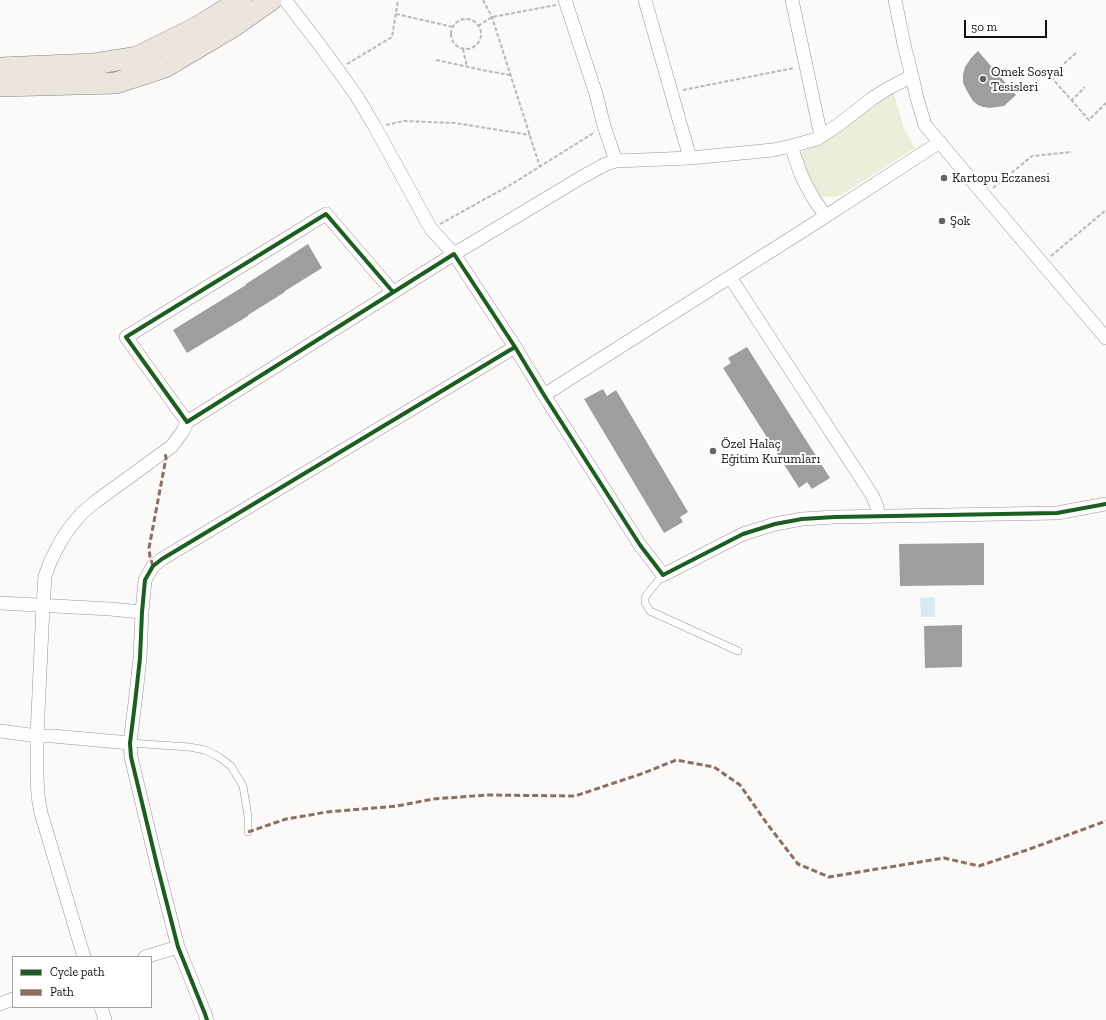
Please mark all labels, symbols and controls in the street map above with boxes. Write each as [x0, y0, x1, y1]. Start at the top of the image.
scale bar [966, 12, 1049, 38]
text: 50 m [971, 20, 997, 34]
place label: Omek Sosyal Tesisleri [991, 64, 1063, 95]
marker: Omek Sosyal Tesisleri [978, 74, 988, 84]
place label: Kartopu Eczanesi [952, 170, 1050, 186]
marker: Kartopu Eczanesi [939, 173, 949, 183]
place label: Şok [950, 213, 970, 229]
marker: Şok [937, 216, 947, 226]
place label: Özel Halaç Eğitim Kurumları [721, 436, 820, 467]
marker: Özel Halaç Eğitim Kurumları [708, 446, 718, 456]
legend [12, 956, 152, 1008]
text: Cycle path [50, 965, 104, 979]
text: Path [50, 985, 74, 999]

